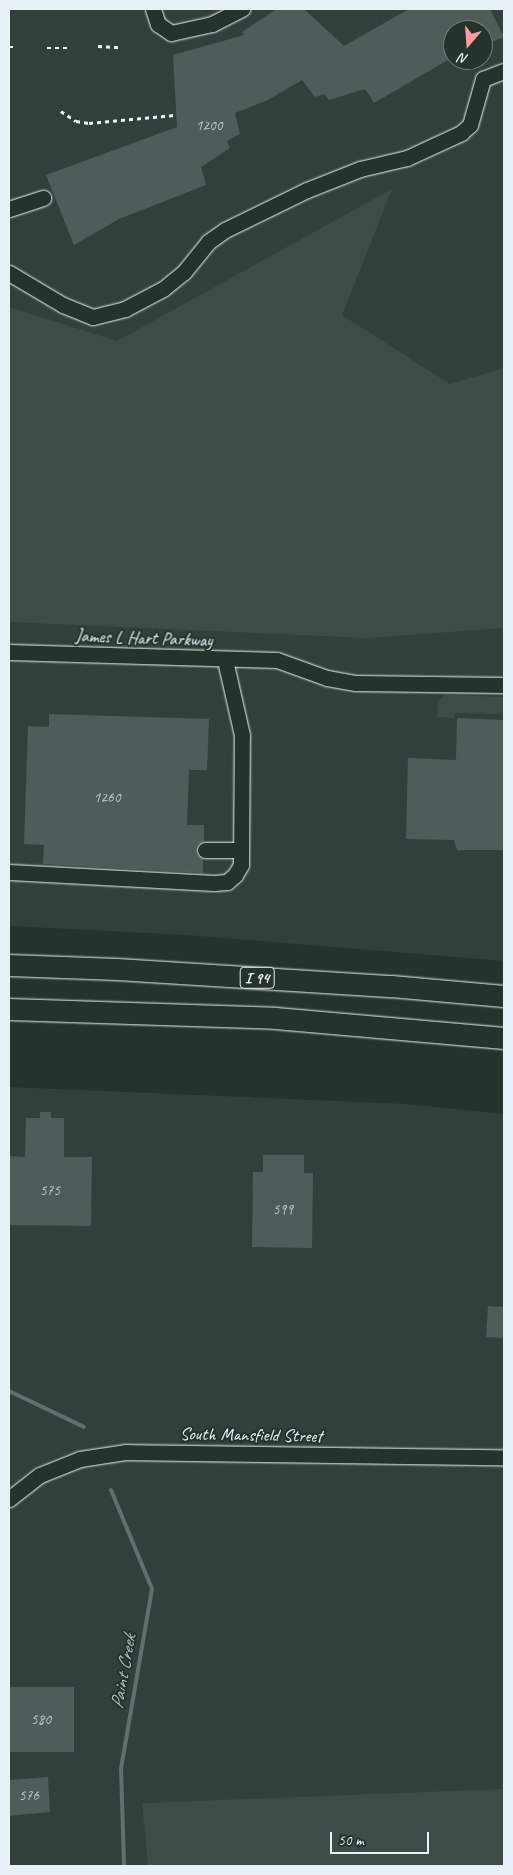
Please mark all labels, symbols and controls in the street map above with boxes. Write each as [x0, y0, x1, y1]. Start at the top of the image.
north arrow [443, 20, 493, 70]
text: N [457, 49, 470, 68]
house number: 1200 [196, 117, 222, 135]
street label: James L Hart Parkway [75, 625, 213, 651]
house number: 1260 [94, 789, 120, 807]
road number: I 94 [240, 964, 274, 991]
house number: 575 [40, 1182, 60, 1200]
house number: 599 [273, 1201, 293, 1219]
street label: South Mansfield Street [179, 1423, 323, 1447]
water label: Paint Creek [106, 1633, 142, 1711]
house number: 580 [31, 1711, 51, 1729]
house number: 576 [19, 1787, 39, 1805]
scale bar [333, 1822, 432, 1854]
text: 50 m [338, 1831, 364, 1850]

